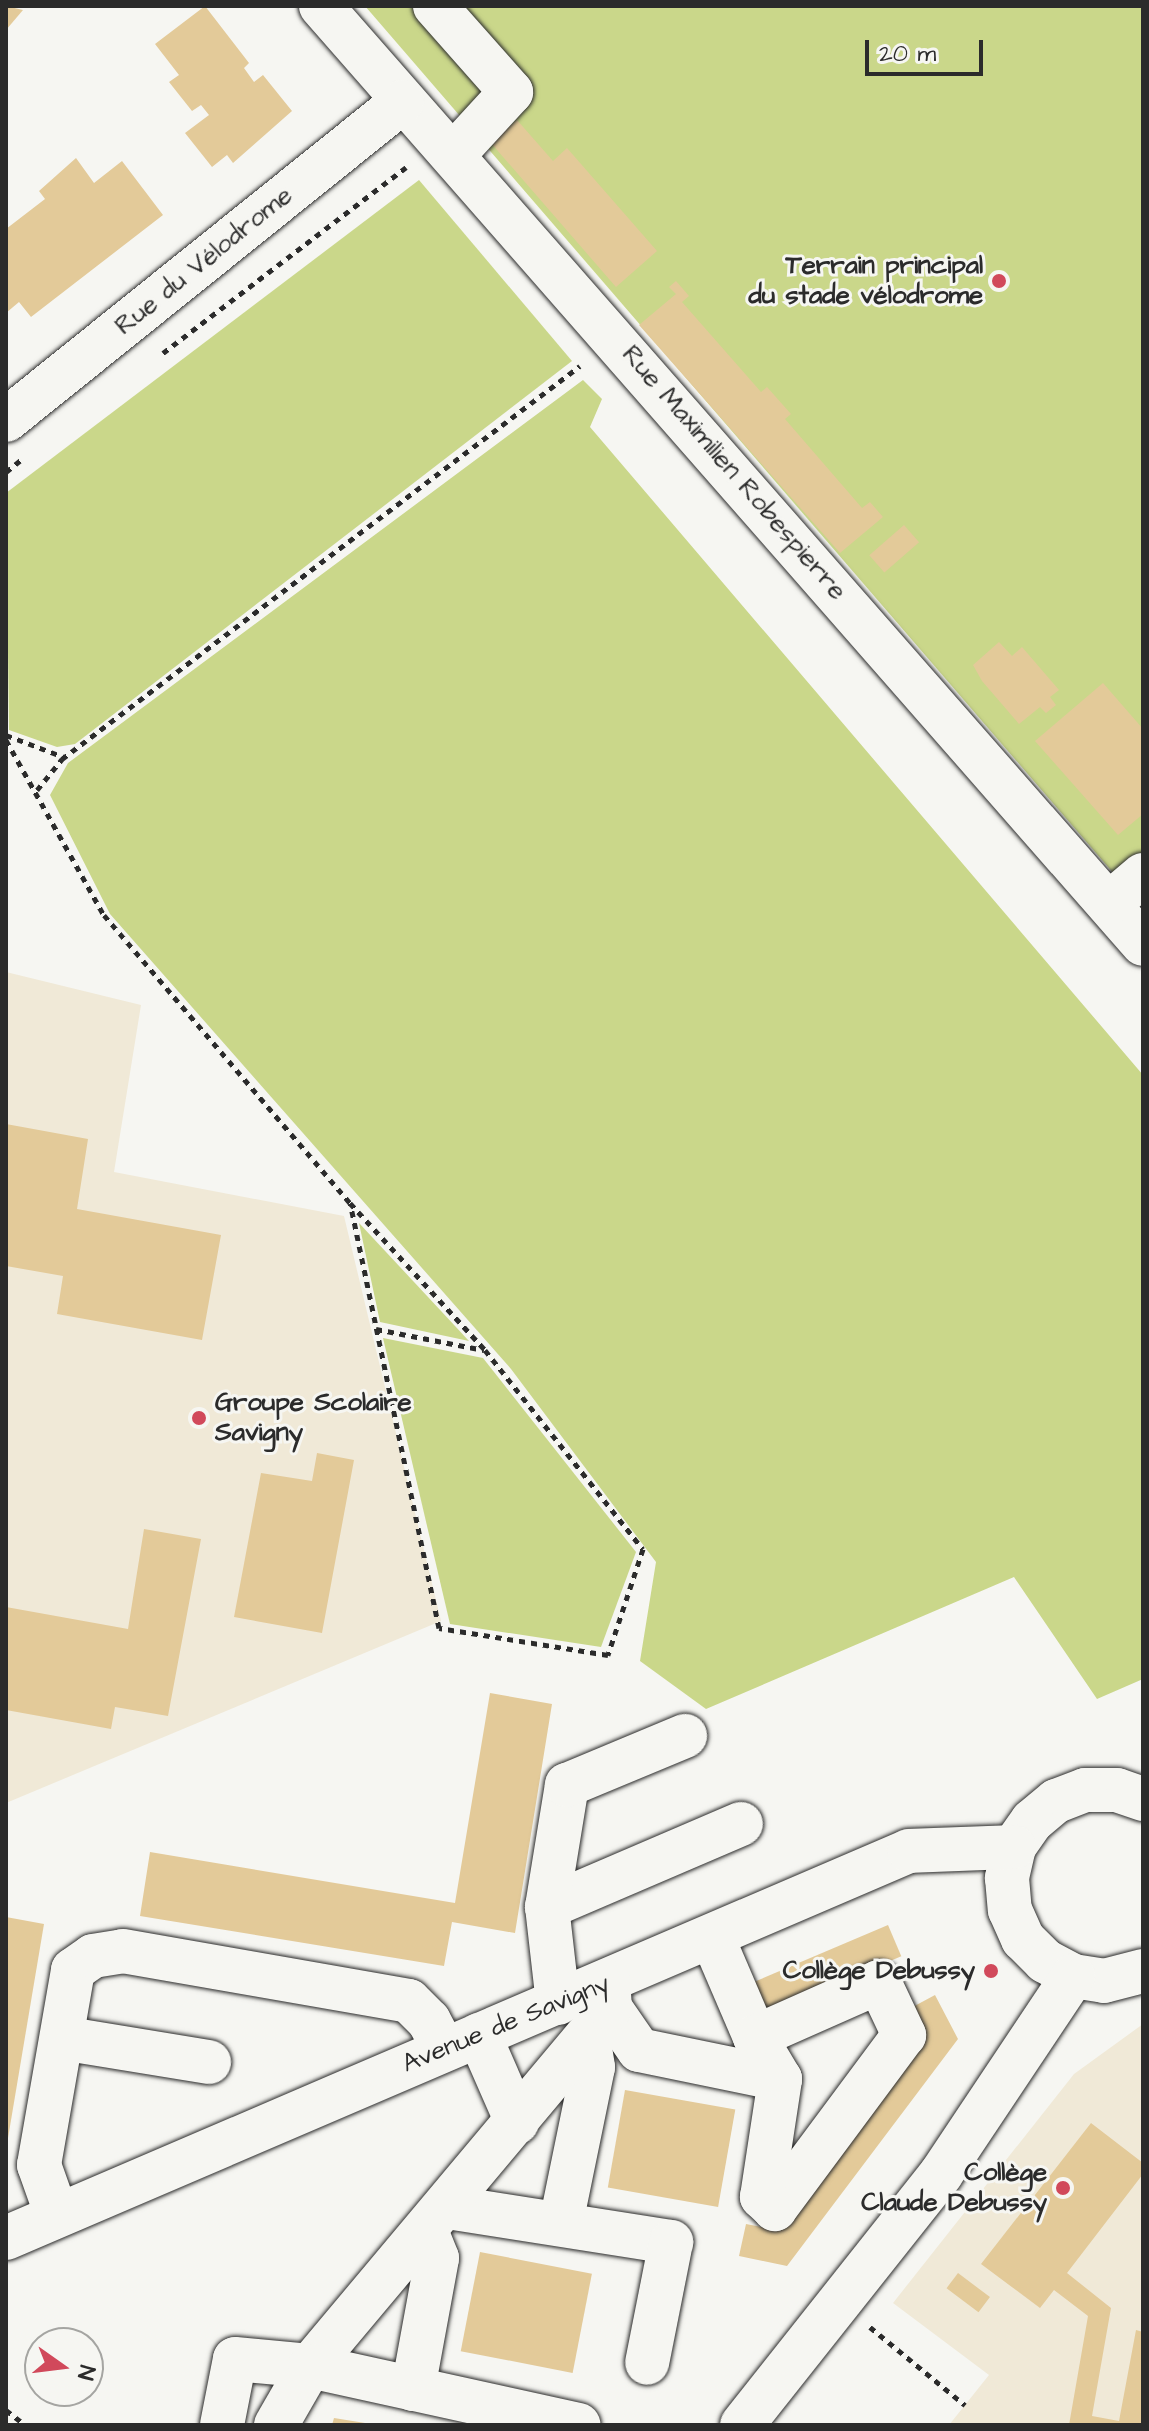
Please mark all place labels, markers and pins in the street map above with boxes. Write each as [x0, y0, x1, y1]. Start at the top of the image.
place label: Terrain principal du stade vélodrome [749, 250, 983, 312]
marker: Terrain principal du stade vélodrome [990, 272, 1008, 290]
place label: Groupe Scolaire Savigny [215, 1387, 412, 1448]
marker: Groupe Scolaire Savigny [190, 1409, 208, 1427]
place label: Collège Debussy [783, 1955, 975, 1987]
marker: Collège Debussy [982, 1962, 1000, 1980]
place label: Collège Claude Debussy [861, 2157, 1047, 2218]
marker: Collège Claude Debussy [1054, 2179, 1072, 2197]

